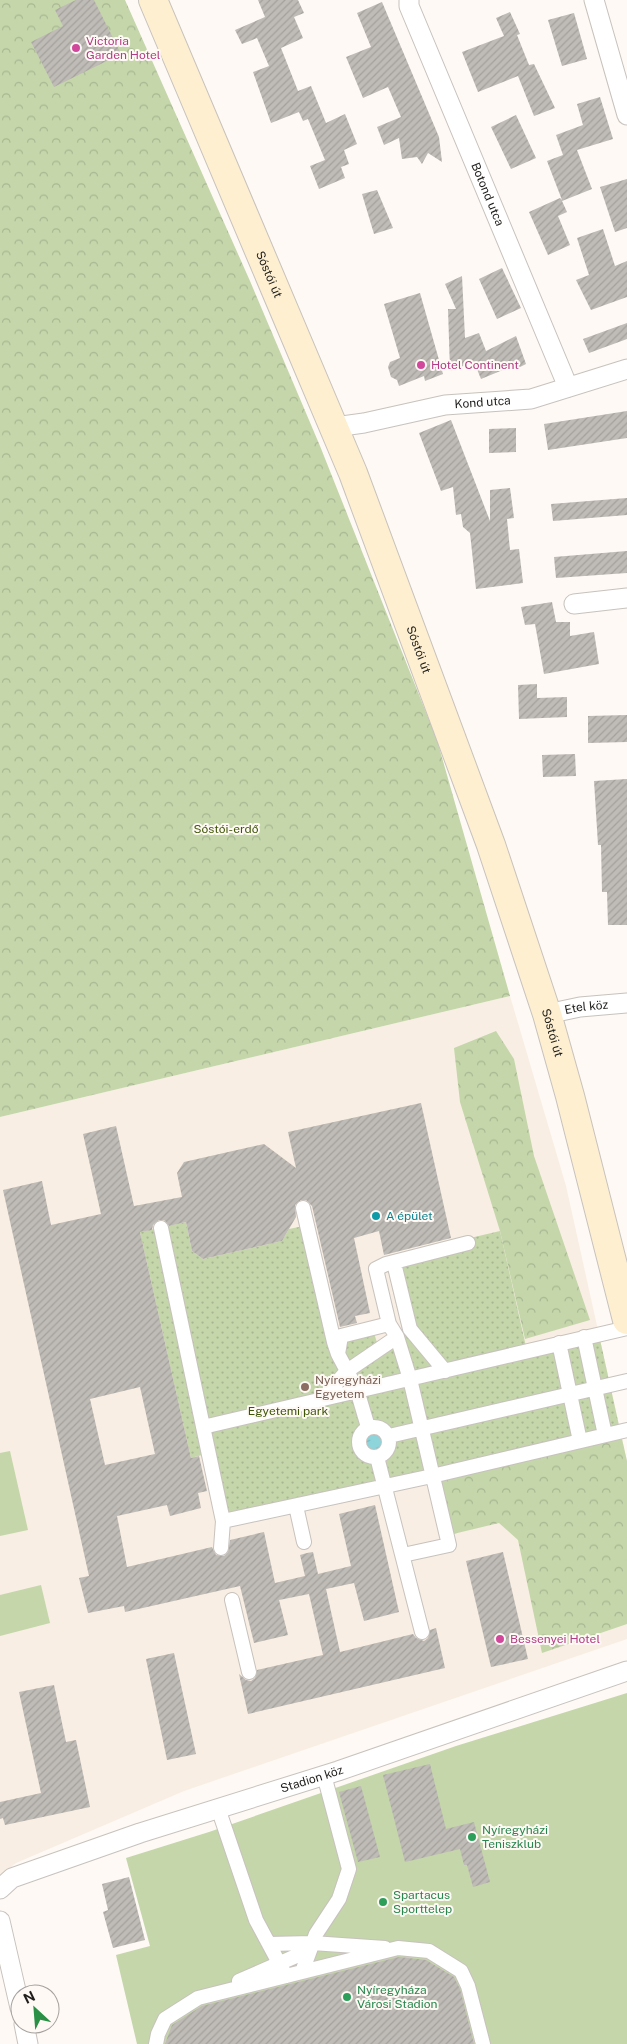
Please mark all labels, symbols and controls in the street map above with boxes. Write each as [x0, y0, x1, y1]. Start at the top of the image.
place label: Victoria Garden Hotel [86, 34, 161, 62]
marker: Victoria Garden Hotel [70, 42, 82, 54]
street label: Botond utca [468, 160, 507, 228]
street label: Sóstói út [253, 249, 285, 300]
place label: Hotel Continent [431, 358, 519, 372]
marker: Hotel Continent [415, 359, 427, 371]
street label: Kond utca [454, 393, 511, 411]
street label: Sóstói út [403, 624, 434, 676]
park label: Sóstói-erdő [194, 822, 259, 836]
street label: Etel köz [563, 998, 609, 1017]
street label: Sóstói út [539, 1007, 566, 1059]
place label: A épület [386, 1209, 433, 1223]
marker: A épület [370, 1210, 382, 1222]
place label: Nyíregyházi Egyetem [315, 1373, 381, 1401]
marker: Nyíregyházi Egyetem [299, 1381, 311, 1393]
park label: Egyetemi park [248, 1404, 328, 1418]
place label: Bessenyei Hotel [510, 1632, 600, 1646]
marker: Bessenyei Hotel [494, 1633, 506, 1645]
street label: Stadion köz [279, 1763, 345, 1796]
place label: Nyíregyházi Teniszklub [482, 1823, 548, 1851]
marker: Nyíregyházi Teniszklub [466, 1831, 478, 1843]
place label: Spartacus Sporttelep [393, 1888, 452, 1916]
marker: Spartacus Sporttelep [377, 1896, 389, 1908]
place label: Nyíregyháza Városi Stadion [357, 1983, 438, 2011]
north arrow [10, 1984, 60, 2034]
text: N [21, 1988, 38, 2007]
marker: Nyíregyháza Városi Stadion [341, 1991, 353, 2003]

